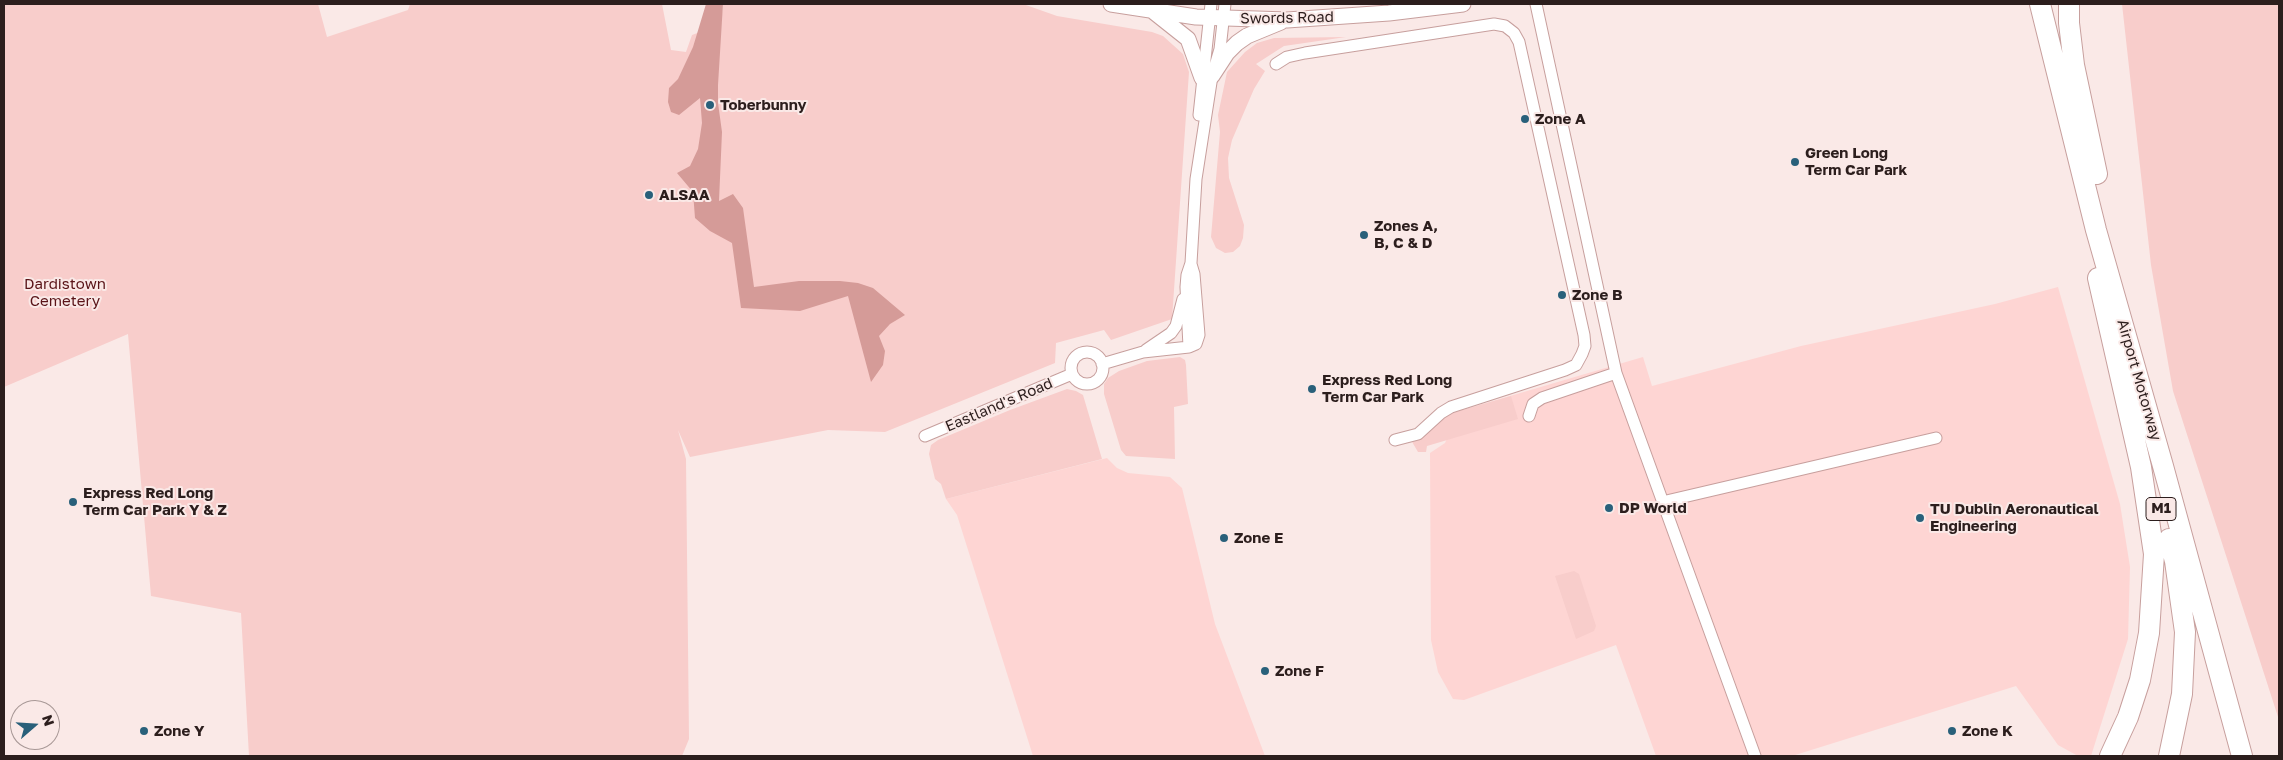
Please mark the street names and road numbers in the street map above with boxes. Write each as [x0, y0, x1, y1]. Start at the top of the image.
street label: Swords Road [1240, 8, 1334, 28]
street label: Airport Motorway [2113, 317, 2165, 443]
street label: Eastland's Road [943, 374, 1055, 436]
road number: M1 [2146, 498, 2176, 520]

